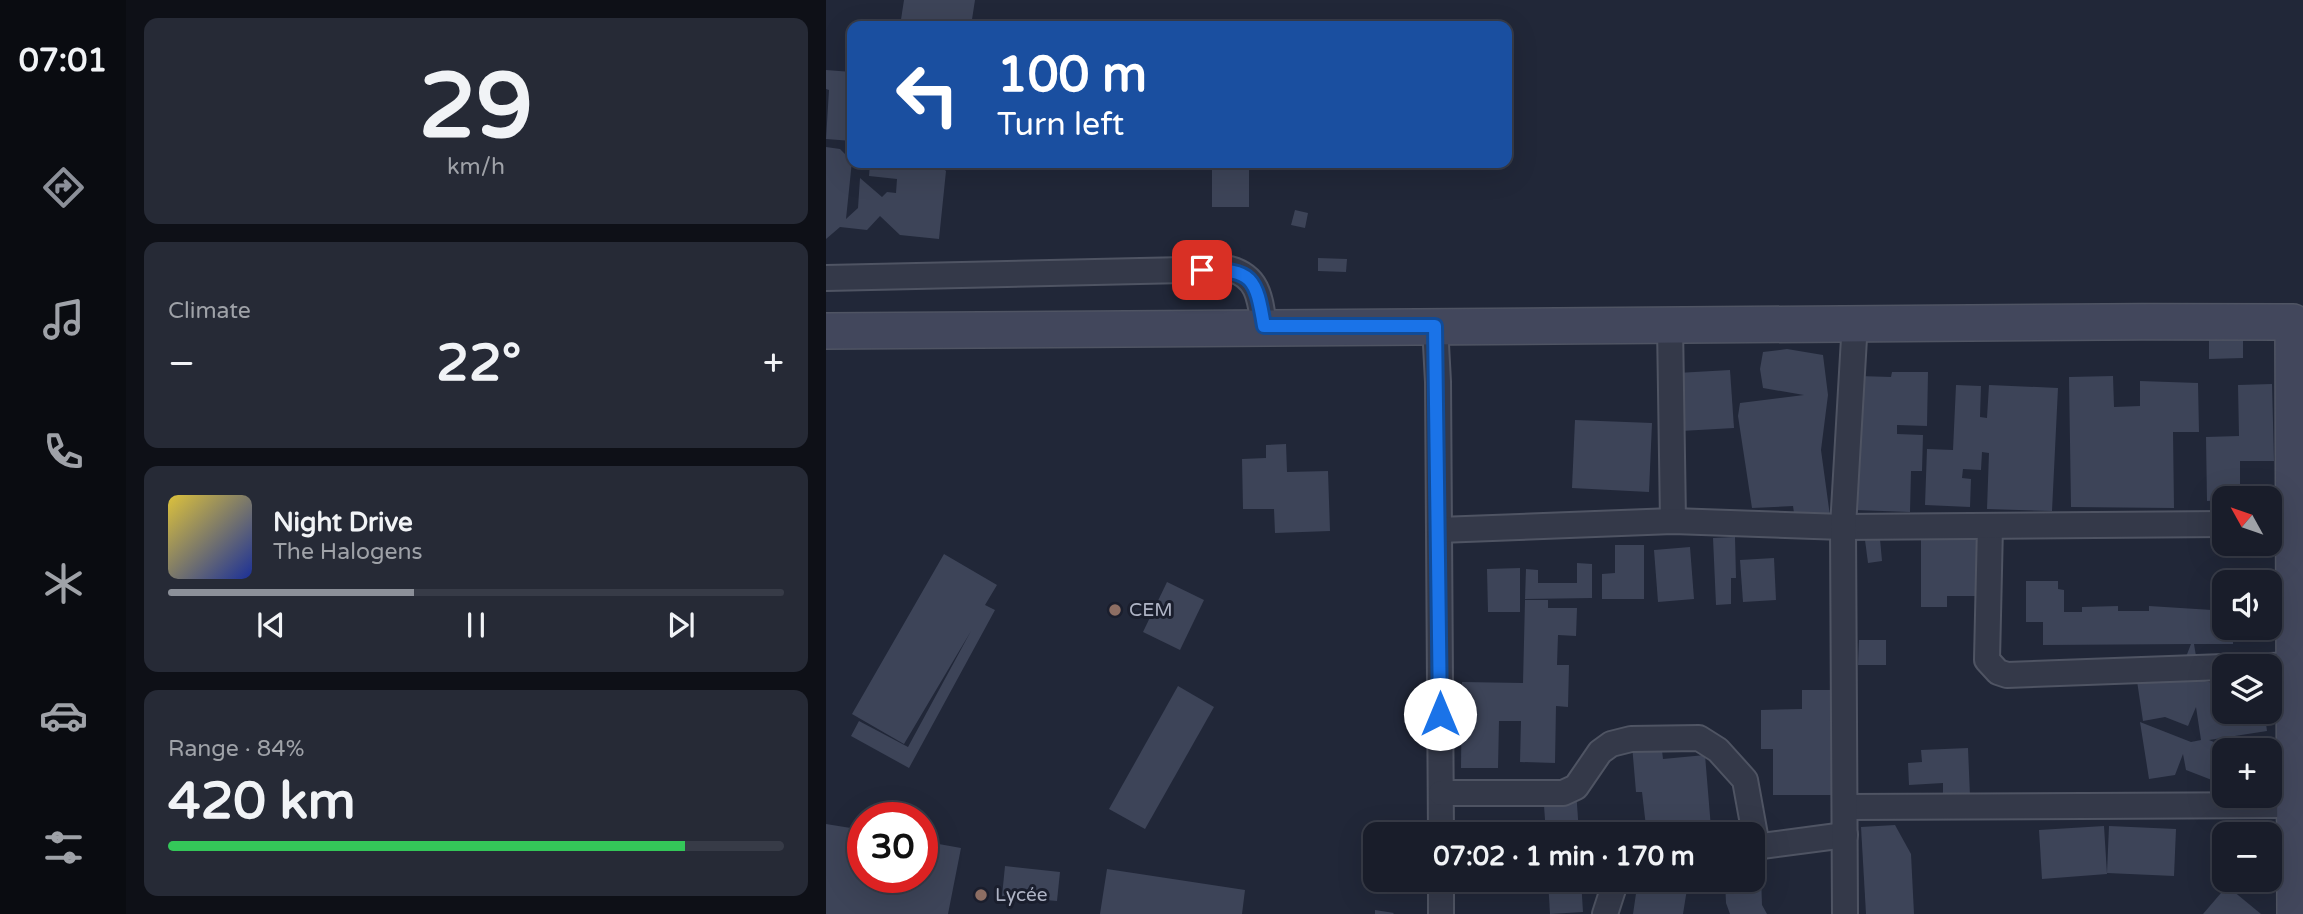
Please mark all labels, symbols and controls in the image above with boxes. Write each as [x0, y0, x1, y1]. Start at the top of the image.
text: 07:01 [19, 42, 107, 80]
text: 100 m [997, 46, 1147, 105]
icon: left [882, 49, 973, 140]
text: 29 [419, 52, 533, 162]
text: Turn left [997, 106, 1124, 144]
text: km/h [447, 153, 505, 181]
icon: directions [39, 163, 88, 212]
pin [1172, 240, 1232, 300]
icon: arrive [1183, 251, 1221, 289]
icon: music [39, 295, 88, 344]
text: Climate [168, 297, 251, 325]
text: 22° [436, 332, 521, 395]
text: − [168, 341, 195, 387]
text: + [763, 341, 784, 387]
icon: phone [39, 427, 88, 476]
north arrow [2212, 486, 2282, 556]
map controls [2212, 486, 2282, 892]
text: Night Drive [273, 507, 413, 538]
text: The Halogens [273, 538, 422, 566]
icon: climate [39, 559, 88, 608]
button: sound [2212, 570, 2282, 640]
place label: CEM [1129, 599, 1173, 621]
marker: CEM [1107, 602, 1123, 618]
icon: previous [252, 606, 290, 644]
icon: pause [457, 606, 495, 644]
icon: next [662, 606, 700, 644]
button: layers [2212, 654, 2282, 724]
position arrow [1403, 677, 1477, 751]
icon: car [39, 691, 88, 740]
text: Range · 84% [168, 735, 304, 763]
button: + [2212, 738, 2282, 808]
text: 420 km [168, 770, 356, 833]
speed limit sign: 30 [847, 802, 938, 893]
button: − [2212, 822, 2282, 892]
icon: filters [39, 823, 88, 872]
text: 07:02 · 1 min · 170 m [1433, 841, 1695, 872]
place label: Lycée [995, 884, 1048, 906]
marker: Lycée [973, 887, 989, 903]

